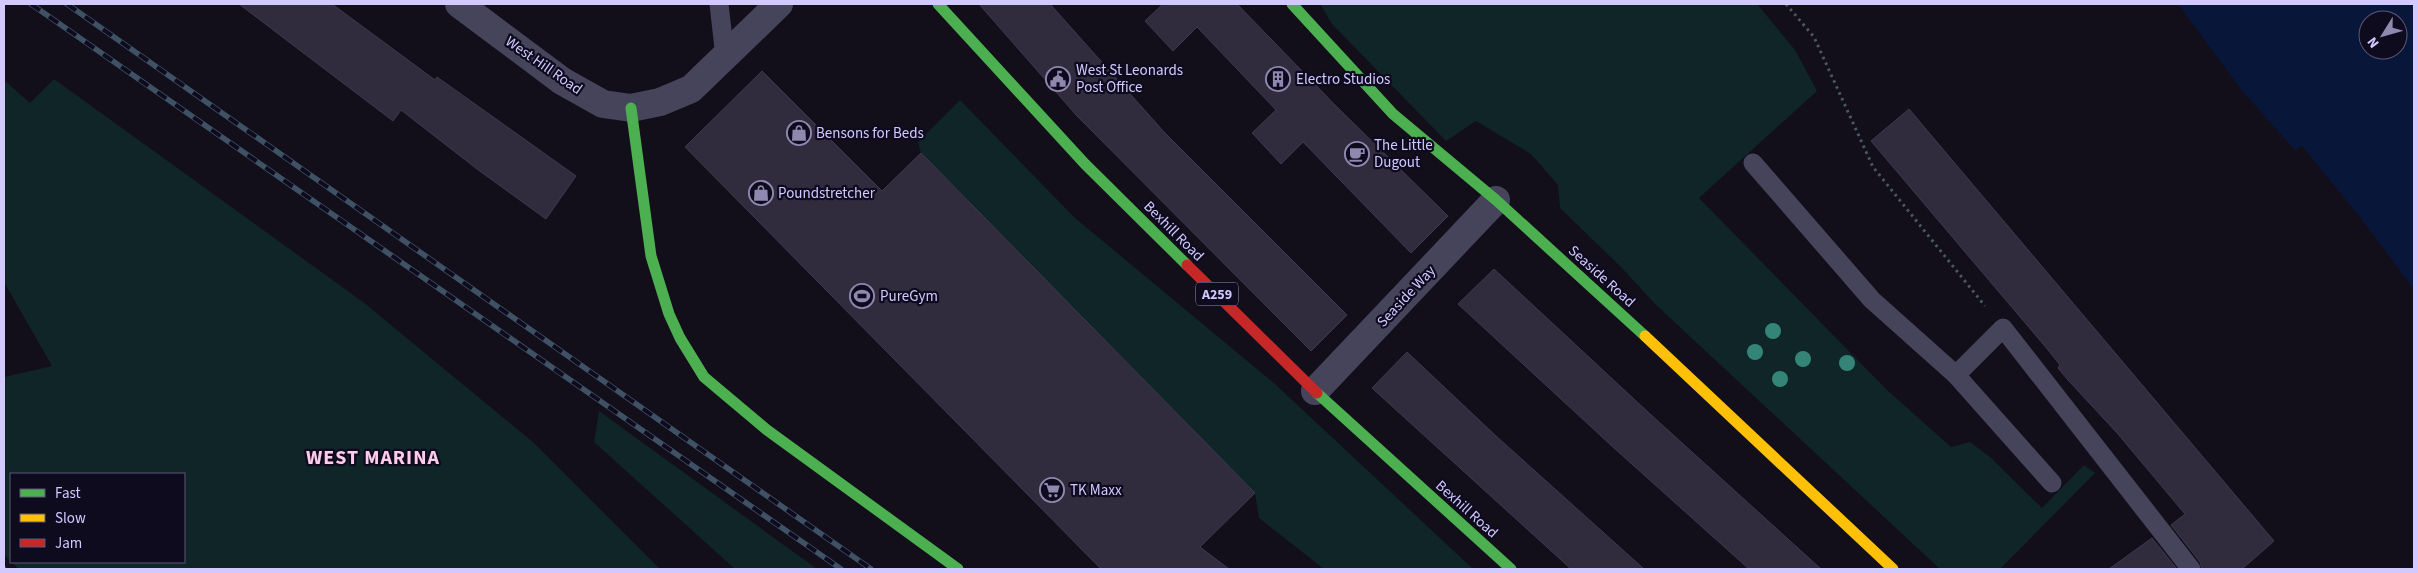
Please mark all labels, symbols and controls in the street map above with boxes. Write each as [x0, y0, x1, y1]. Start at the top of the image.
north arrow [2358, 10, 2408, 60]
street label: West Hill Road [501, 31, 586, 100]
text: N [2363, 32, 2384, 52]
place label: West St Leonards Post Office [1076, 60, 1183, 98]
public building icon: West St Leonards Post Office [1045, 66, 1071, 92]
building icon: Electro Studios [1265, 66, 1291, 92]
place label: Electro Studios [1296, 69, 1390, 90]
shop icon: Bensons for Beds [786, 120, 812, 146]
place label: Bensons for Beds [816, 123, 924, 144]
place label: The Little Dugout [1374, 135, 1433, 173]
cafe icon: The Little Dugout [1344, 141, 1370, 167]
shop icon: Poundstretcher [748, 180, 774, 206]
place label: Poundstretcher [778, 183, 876, 204]
street label: Bexhill Road [1139, 197, 1208, 266]
street label: Seaside Road [1564, 241, 1640, 312]
street label: Seaside Way [1372, 261, 1441, 332]
road number: A259 [1196, 282, 1238, 306]
sports icon: PureGym [849, 283, 875, 309]
place label: PureGym [880, 286, 938, 307]
district label: WEST MARINA [306, 444, 440, 472]
legend [10, 473, 185, 563]
street label: Bexhill Road [1431, 476, 1503, 543]
supermarket icon: TK Maxx [1039, 477, 1065, 503]
place label: TK Maxx [1070, 480, 1122, 501]
text: Fast [55, 483, 81, 504]
text: Slow [55, 508, 86, 529]
text: Jam [55, 533, 82, 554]

